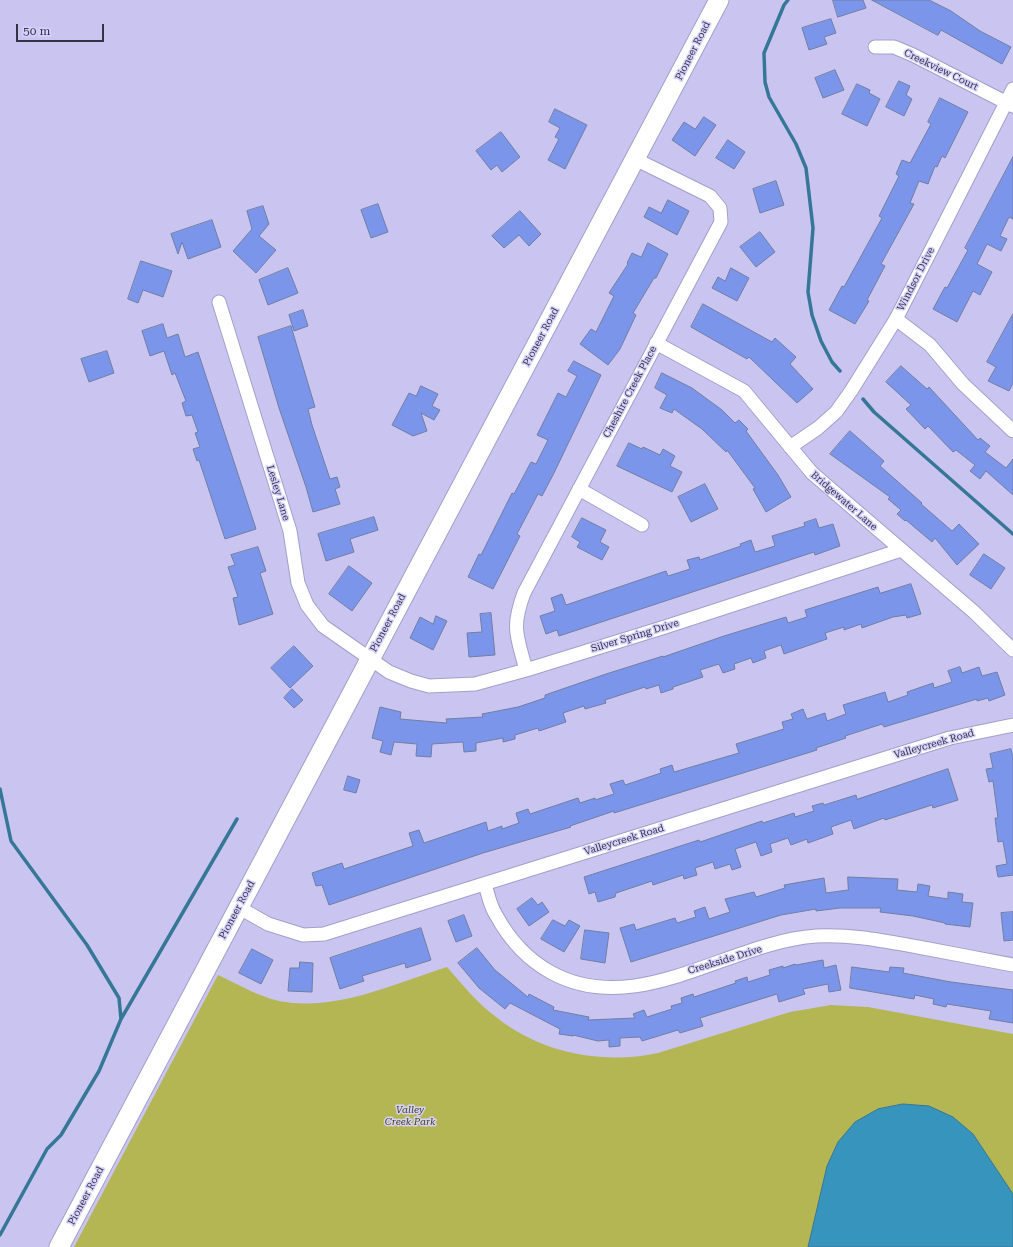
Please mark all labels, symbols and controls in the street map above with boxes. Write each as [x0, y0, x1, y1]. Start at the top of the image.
scale bar [18, 16, 106, 42]
street label: Pioneer Road [673, 20, 713, 82]
text: 50 m [23, 24, 50, 38]
street label: Creekview Court [902, 47, 980, 93]
street label: Windsor Drive [895, 245, 937, 313]
street label: Pioneer Road [521, 306, 561, 368]
street label: Cheshire Creek Place [601, 344, 659, 440]
street label: Lesley Lane [264, 464, 292, 522]
street label: Bridgewater Lane [808, 469, 880, 533]
street label: Pioneer Road [368, 592, 408, 654]
street label: Silver Spring Drive [590, 617, 680, 655]
street label: Valleycreek Road [892, 727, 976, 761]
street label: Valleycreek Road [583, 822, 665, 858]
street label: Pioneer Road [217, 879, 257, 941]
street label: Creekside Drive [686, 943, 764, 977]
park label: Valley Creek Park [385, 1104, 435, 1128]
street label: Pioneer Road [66, 1165, 106, 1227]

